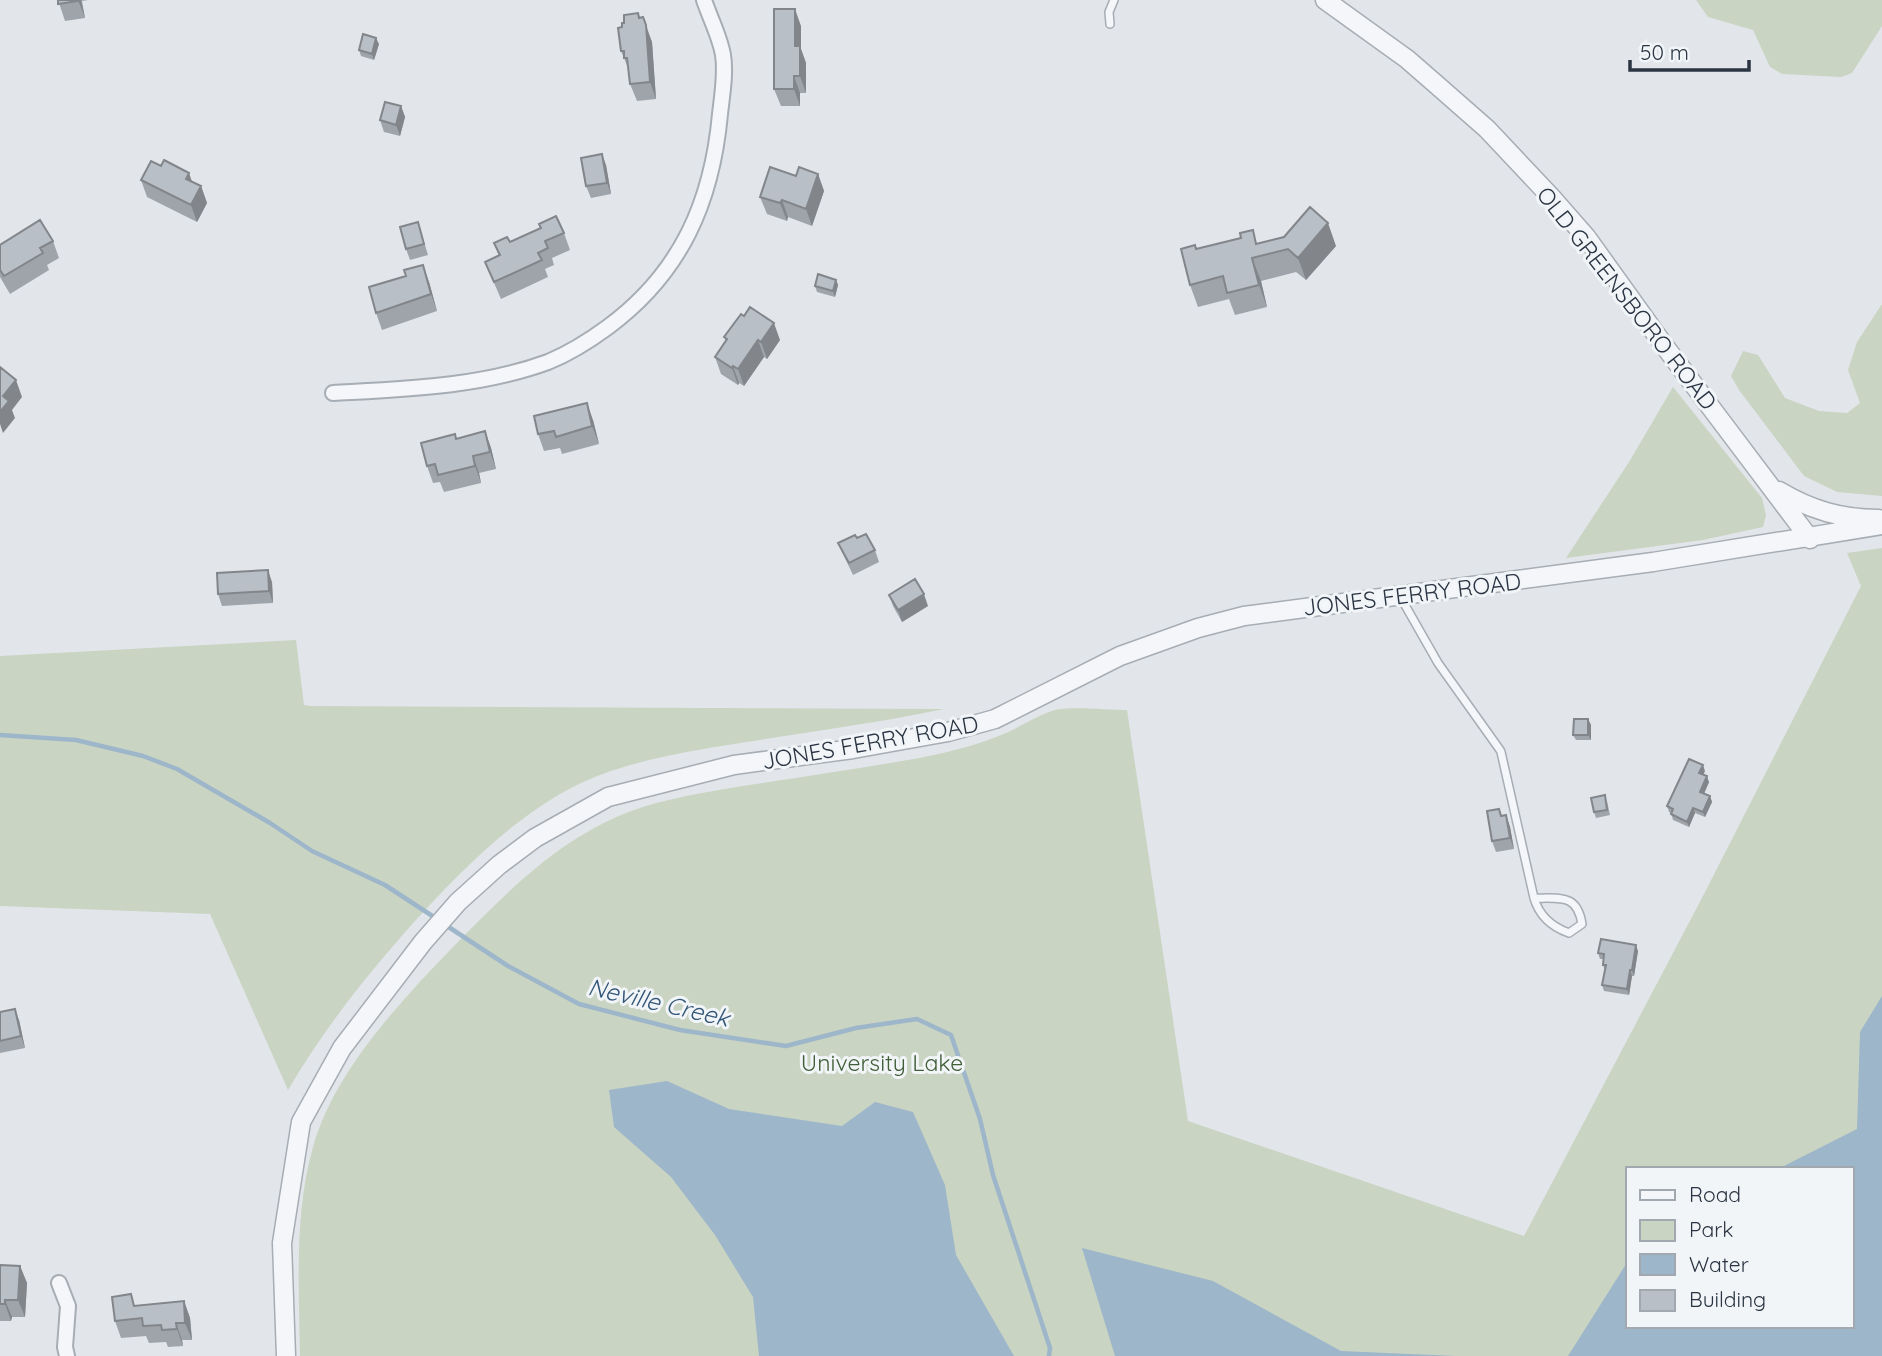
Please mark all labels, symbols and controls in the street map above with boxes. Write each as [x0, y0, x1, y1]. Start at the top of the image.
scale bar [1630, 28, 1749, 72]
text: 50 m [1640, 39, 1689, 65]
street label: OLD GREENSBORO ROAD [1531, 180, 1723, 416]
street label: JONES FERRY ROAD [1301, 566, 1523, 622]
street label: JONES FERRY ROAD [759, 709, 981, 775]
water label: Neville Creek [585, 971, 735, 1033]
park label: University Lake [801, 1048, 963, 1077]
legend [1626, 1167, 1854, 1328]
text: Road [1689, 1181, 1741, 1207]
text: Park [1689, 1216, 1733, 1242]
text: Water [1689, 1251, 1749, 1277]
text: Building [1689, 1286, 1766, 1312]

